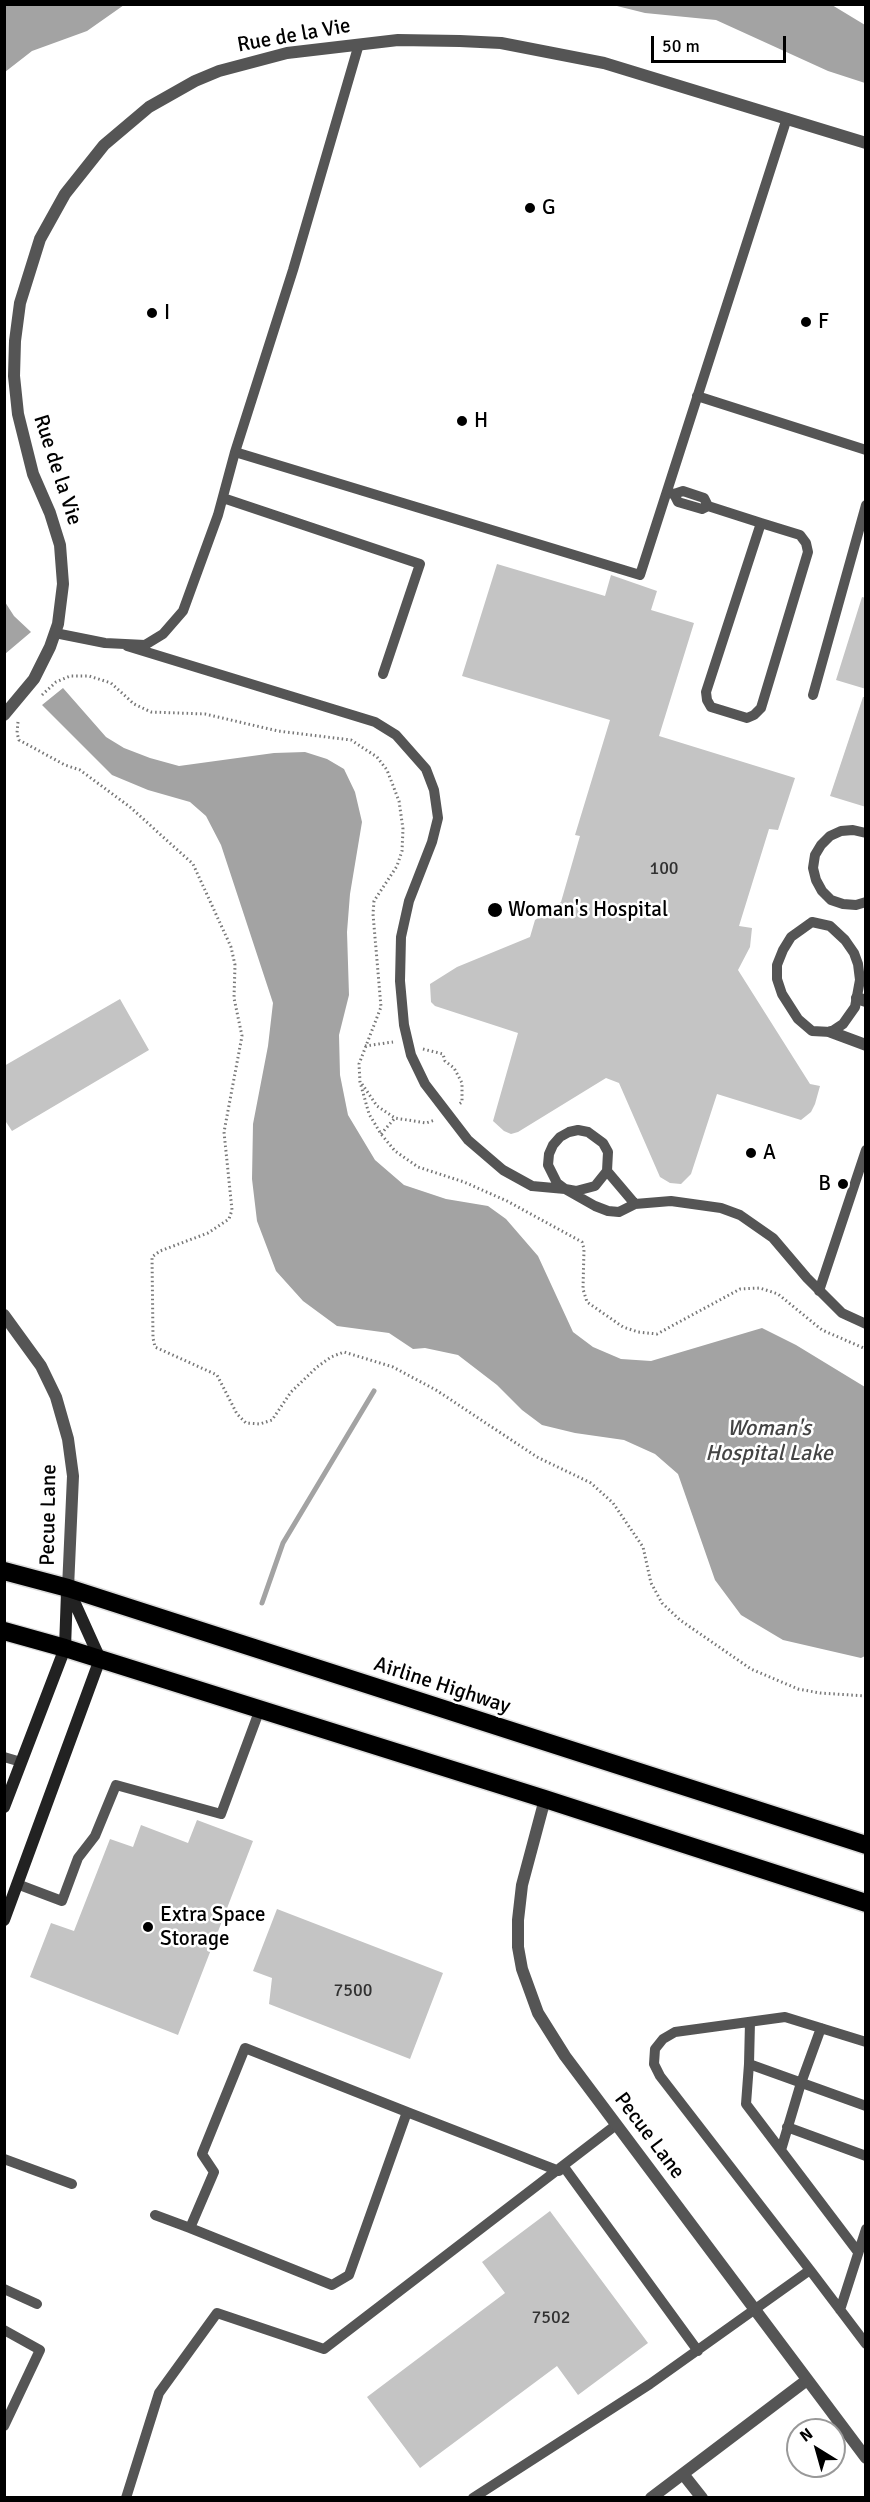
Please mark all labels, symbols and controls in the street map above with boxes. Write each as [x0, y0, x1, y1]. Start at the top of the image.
street label: Rue de la Vie [235, 14, 353, 58]
scale bar [654, 24, 789, 62]
text: 50 m [662, 35, 700, 57]
place label: G [542, 195, 556, 221]
marker: G [523, 201, 537, 215]
place label: I [164, 300, 170, 326]
marker: I [145, 306, 159, 320]
place label: F [818, 309, 829, 335]
marker: F [799, 315, 813, 329]
place label: H [474, 408, 488, 434]
street label: Rue de la Vie [27, 412, 87, 528]
marker: H [455, 414, 469, 428]
house number: 100 [649, 858, 679, 880]
place label: Woman's Hospital [508, 897, 668, 923]
marker: Woman's Hospital [486, 901, 504, 919]
place label: A [763, 1140, 776, 1166]
marker: A [744, 1146, 758, 1160]
place label: B [818, 1171, 831, 1197]
marker: B [836, 1177, 850, 1191]
water label: Woman's Hospital Lake [705, 1416, 833, 1468]
street label: Pecue Lane [36, 1464, 62, 1566]
street label: Airline Highway [371, 1652, 513, 1720]
place label: Extra Space Storage [160, 1902, 265, 1952]
marker: Extra Space Storage [141, 1920, 155, 1934]
house number: 7500 [334, 1980, 372, 2002]
street label: Pecue Lane [608, 2088, 690, 2184]
house number: 7502 [532, 2307, 570, 2329]
north arrow [786, 2418, 846, 2478]
text: N [796, 2424, 817, 2447]

